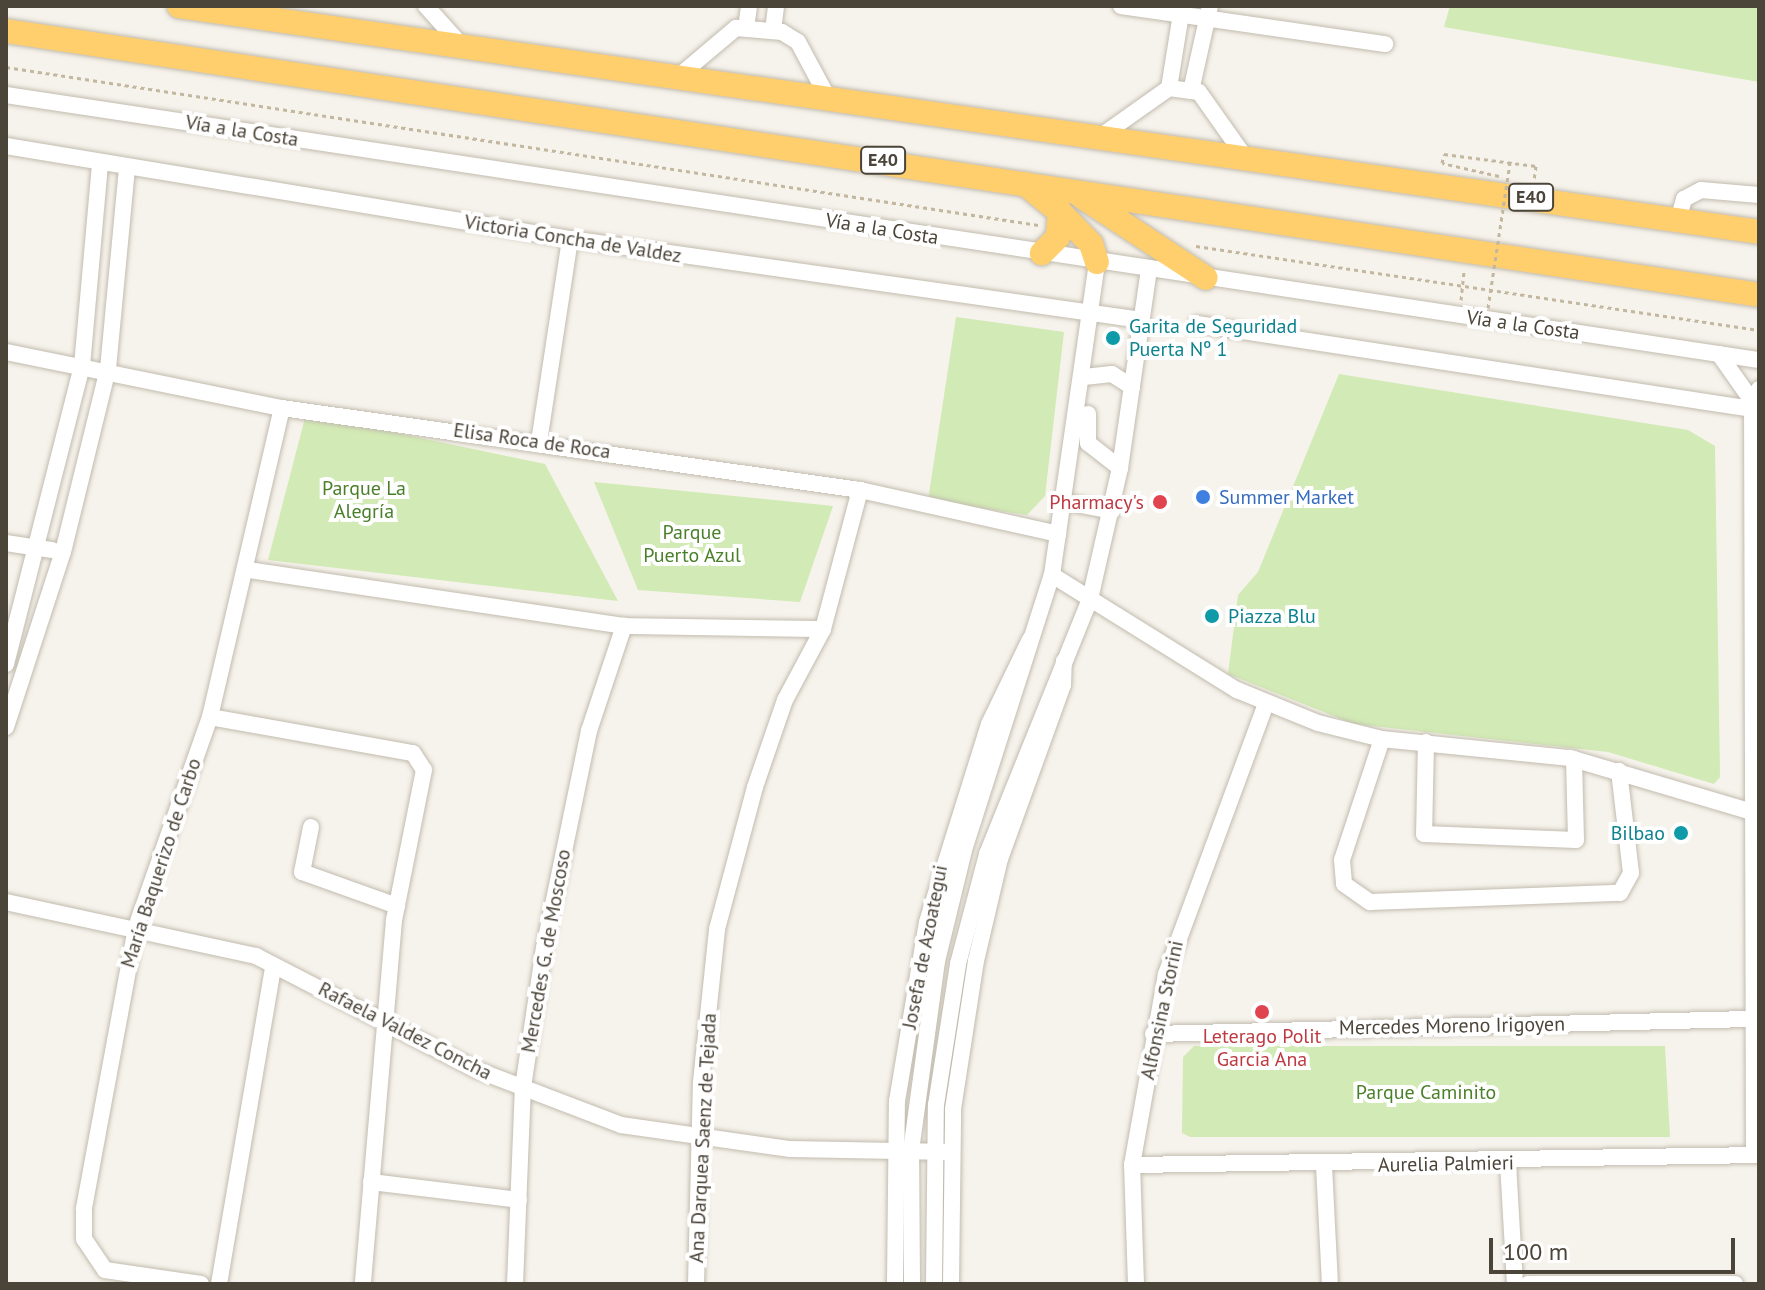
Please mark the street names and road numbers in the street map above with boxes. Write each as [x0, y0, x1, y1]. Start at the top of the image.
street label: Vía a la Costa [184, 110, 300, 152]
road number: E40 [859, 146, 907, 174]
road number: E40 [1507, 183, 1555, 211]
street label: Vía a la Costa [824, 208, 940, 250]
street label: Victoria Concha de Valdez [462, 210, 684, 268]
street label: Vía a la Costa [1465, 305, 1581, 345]
street label: Elisa Roca de Roca [452, 418, 612, 464]
street label: María Baquerizo de Carbo [116, 755, 206, 971]
street label: Mercedes G. de Moscoso [516, 847, 576, 1055]
street label: Josefa de Azoategui [897, 863, 953, 1031]
street label: Alfonsina Storini [1136, 938, 1188, 1082]
street label: Rafaela Valdez Concha [314, 977, 496, 1085]
street label: Ana Darquea Saenz de Tejada [684, 1012, 722, 1264]
street label: Mercedes Moreno Irigoyen [1339, 1012, 1565, 1040]
street label: Aurelia Palmieri [1378, 1151, 1514, 1177]

